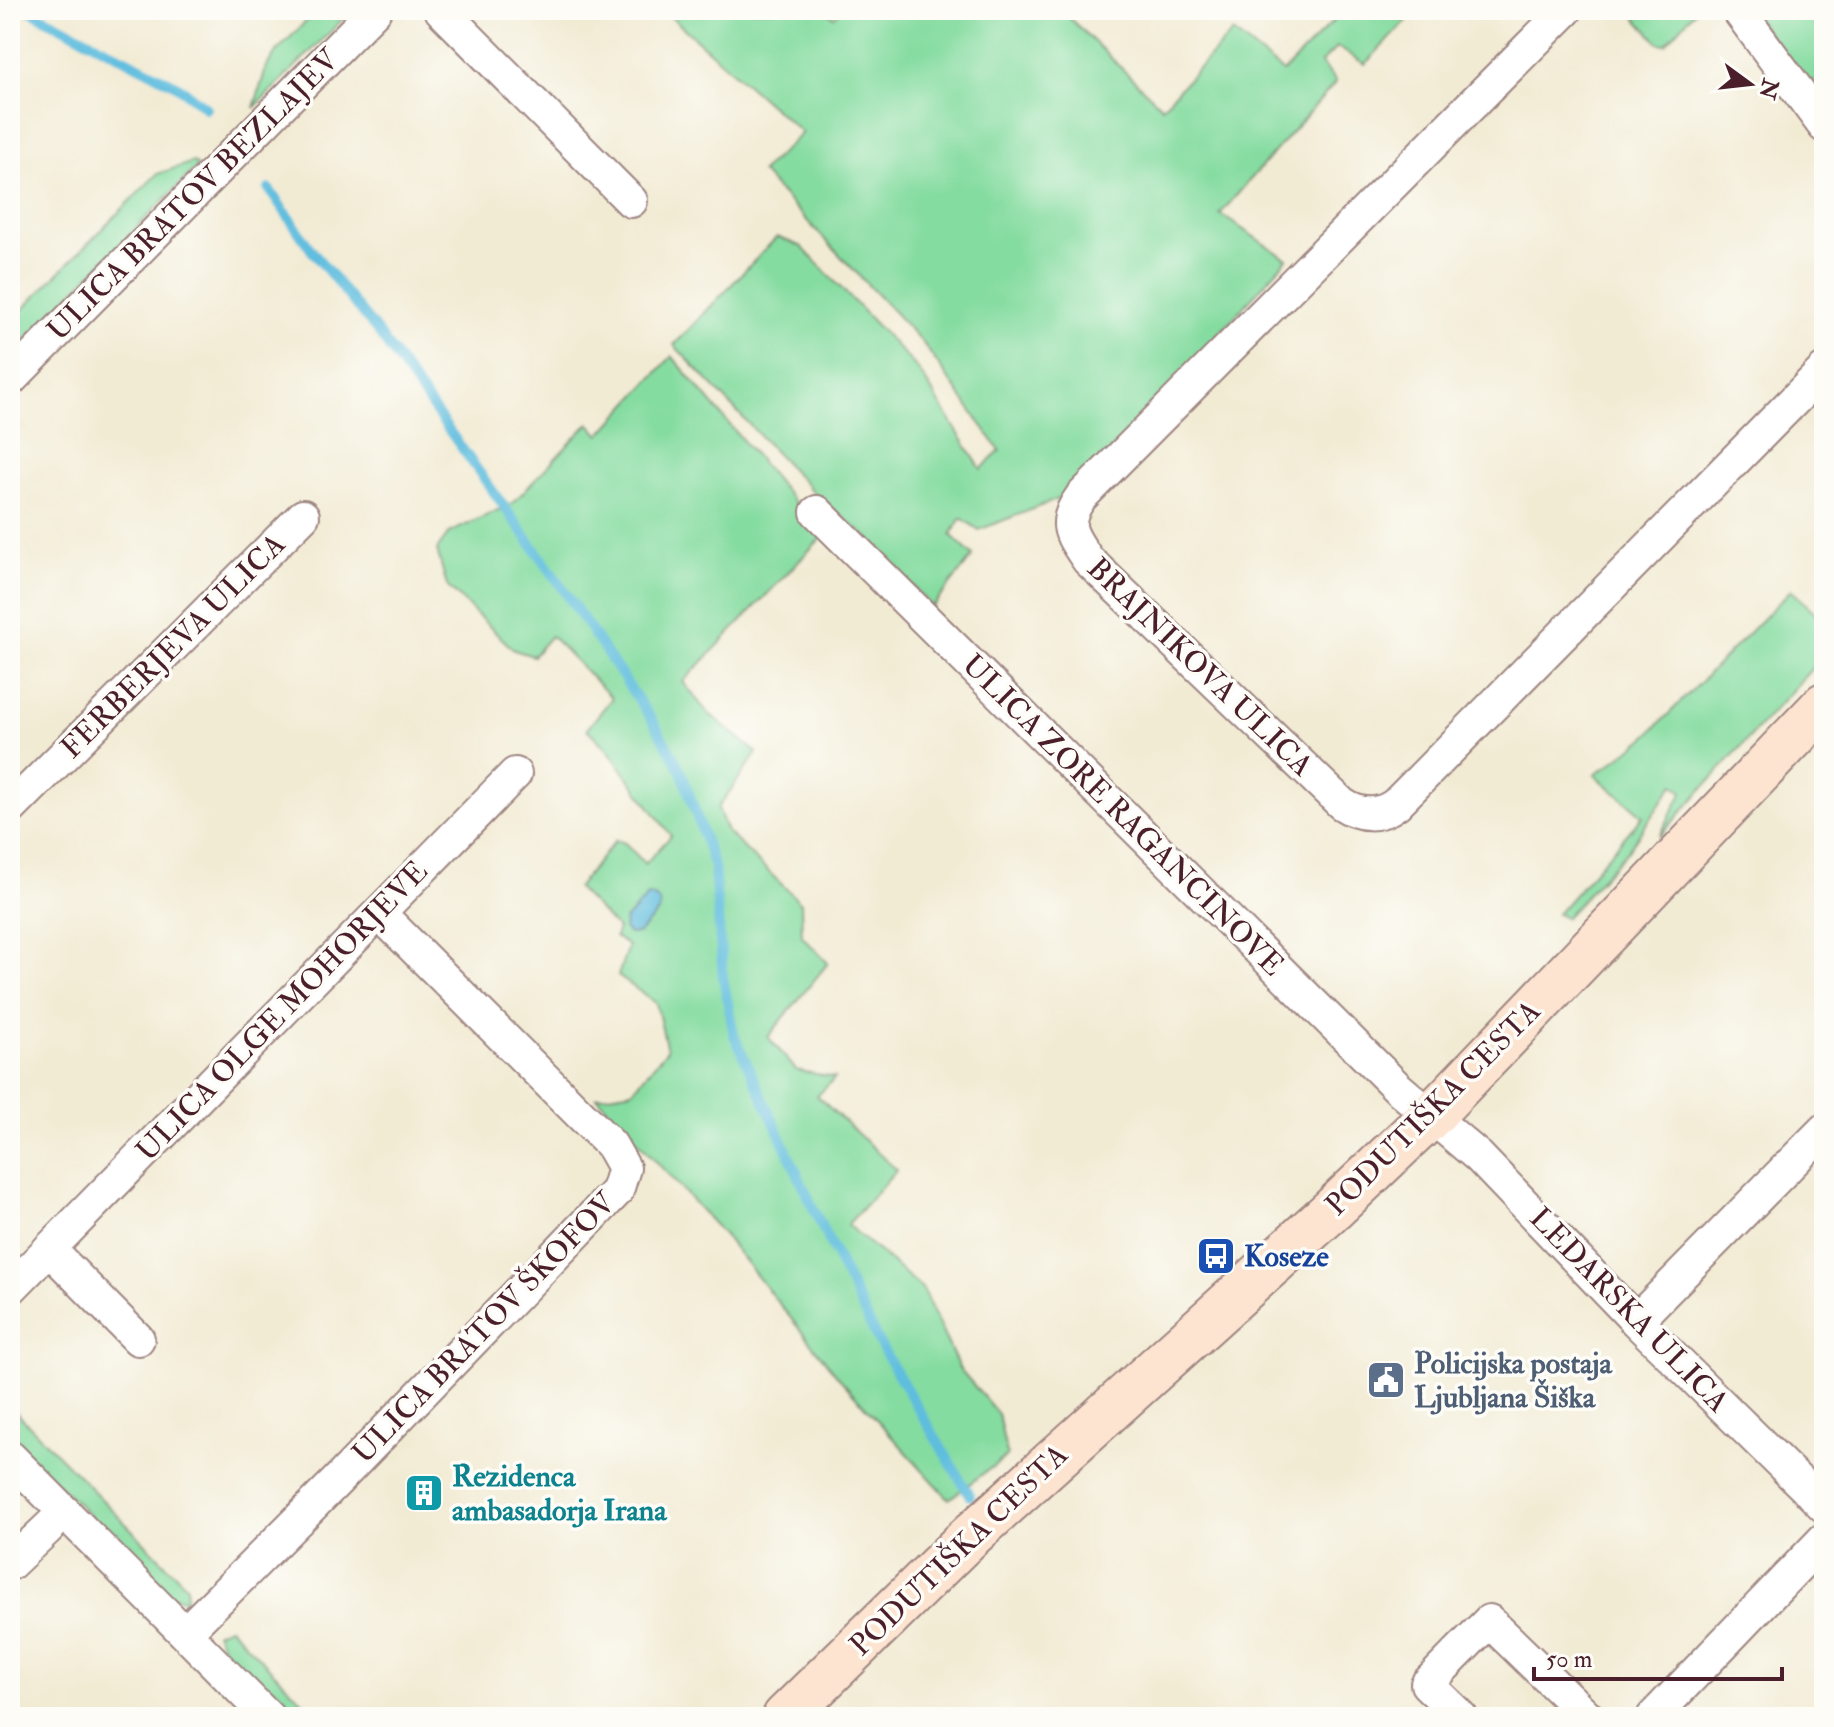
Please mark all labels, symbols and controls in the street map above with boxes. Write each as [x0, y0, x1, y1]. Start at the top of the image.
street label: ULICA BRATOV BEZLAJEV [39, 40, 348, 349]
north arrow [1710, 44, 1790, 124]
text: N [1752, 75, 1785, 102]
street label: FERBERJEVA ULICA [53, 526, 293, 766]
street label: BRAJNIKOVA ULICA [1080, 550, 1320, 784]
street label: ULICA ZORE RAGANCINOVE [954, 646, 1292, 984]
street label: ULICA OLGE MOHORJEVE [128, 853, 436, 1169]
street label: PODUTIŠKA CESTA [1318, 993, 1548, 1223]
street label: ULICA BRATOV ŠKOFOV [345, 1183, 625, 1471]
street label: LEDARSKA ULICA [1522, 1200, 1736, 1420]
bus stop icon: Koseze [1195, 1235, 1237, 1277]
place label: Koseze [1244, 1238, 1329, 1275]
place label: Policijska postaja Ljubljana Šiška [1414, 1345, 1613, 1416]
public building icon: Policijska postaja Ljubljana Šiška [1365, 1359, 1407, 1401]
street label: PODUTIŠKA CESTA [842, 1436, 1076, 1664]
place label: Rezidenca ambasadorja Irana [452, 1458, 668, 1529]
building icon: Rezidenca ambasadorja Irana [403, 1472, 445, 1514]
scale bar [1534, 1631, 1782, 1681]
text: 50 m [1546, 1644, 1593, 1675]

